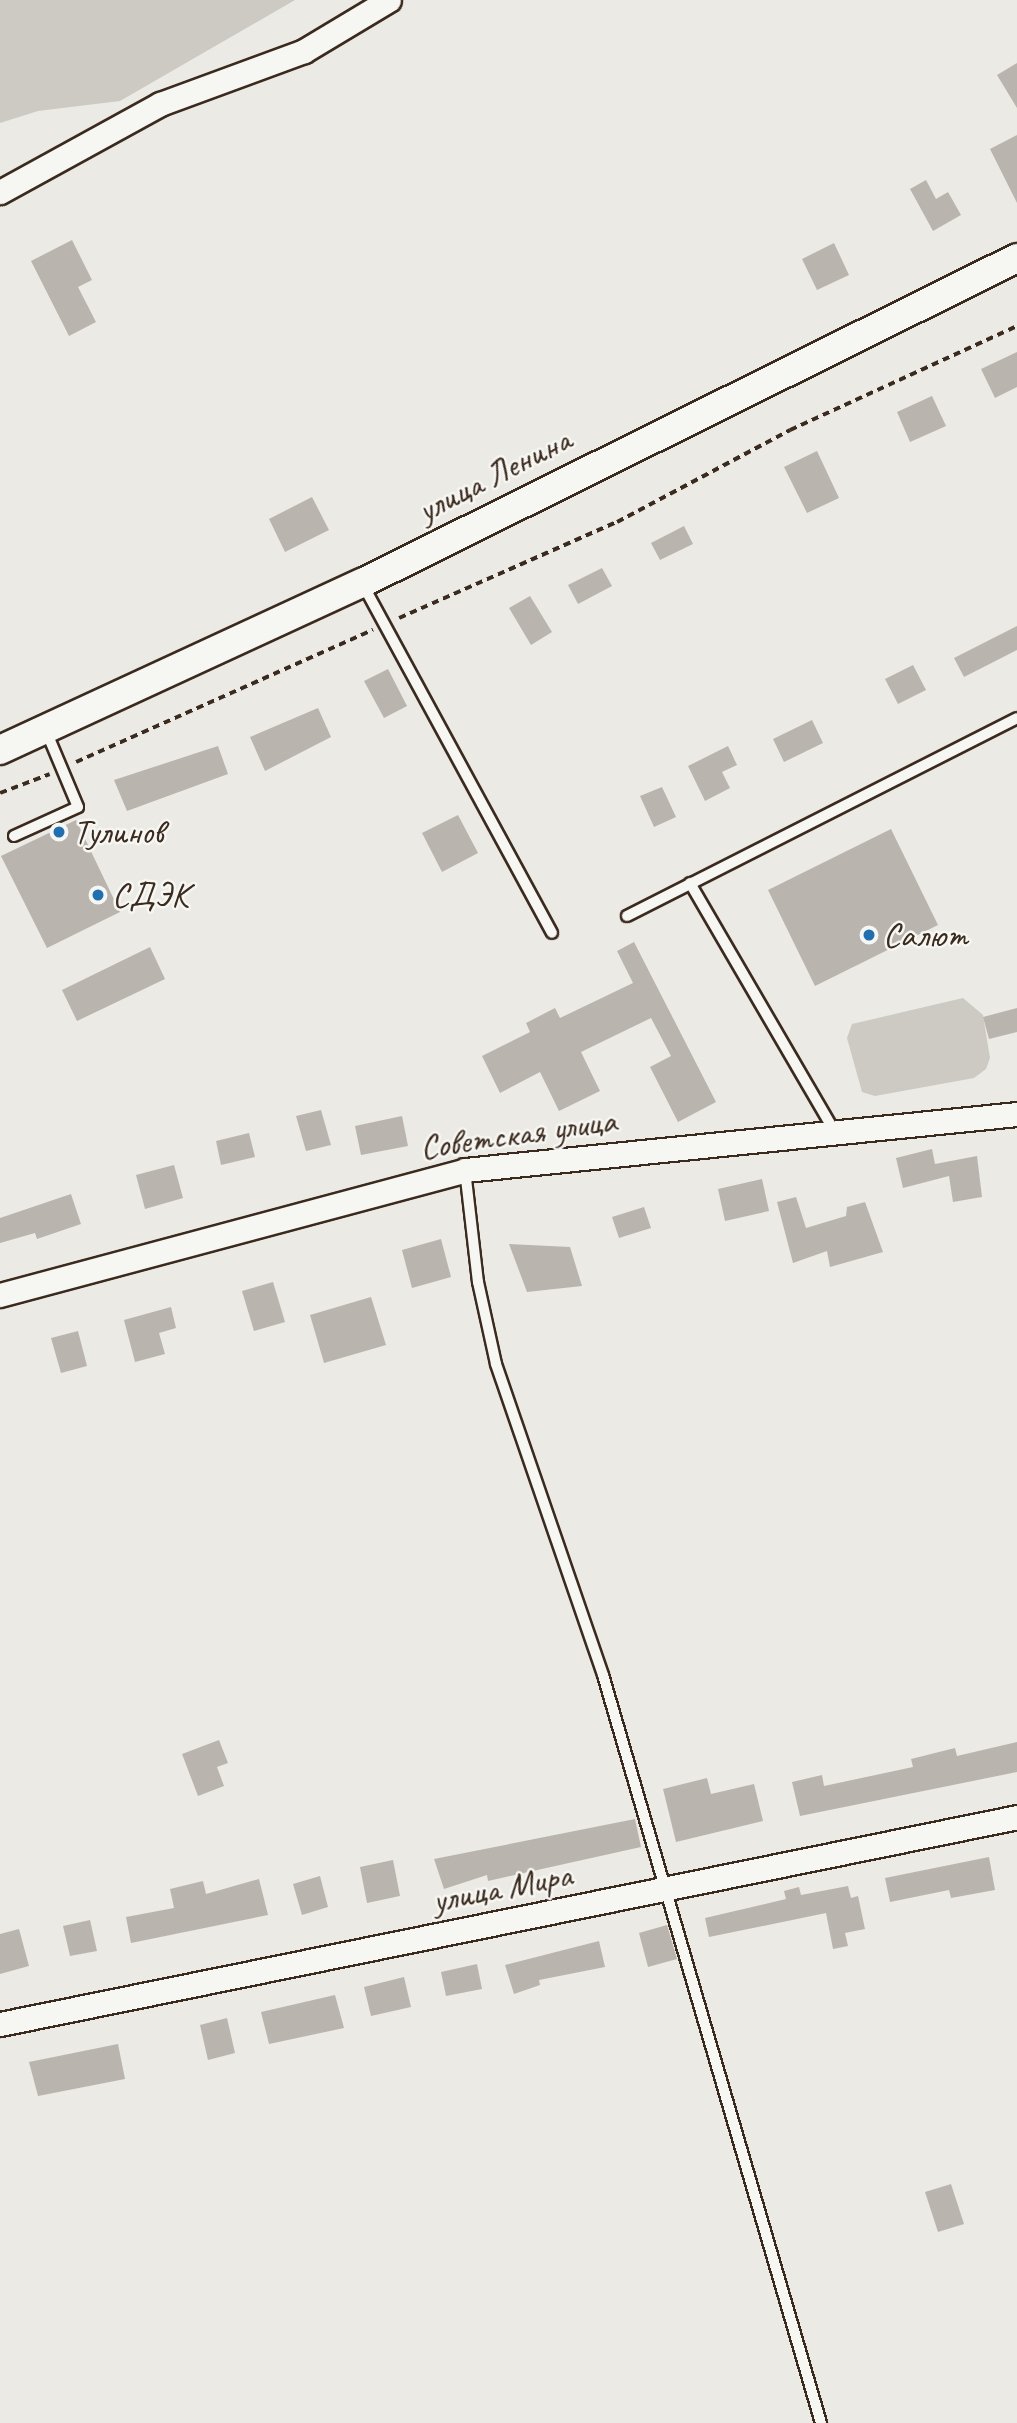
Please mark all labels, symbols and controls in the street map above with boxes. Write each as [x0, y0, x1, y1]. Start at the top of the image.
street label: улица Ленина [411, 419, 577, 531]
place label: Тулинов [73, 811, 164, 853]
marker: Тулинов [51, 824, 67, 840]
place label: СДЭК [112, 874, 189, 916]
marker: СДЭК [90, 887, 106, 903]
place label: Салют [883, 914, 968, 956]
marker: Салют [861, 927, 877, 943]
street label: Советская улица [416, 1099, 620, 1169]
street label: улица Мира [429, 1854, 575, 1922]

